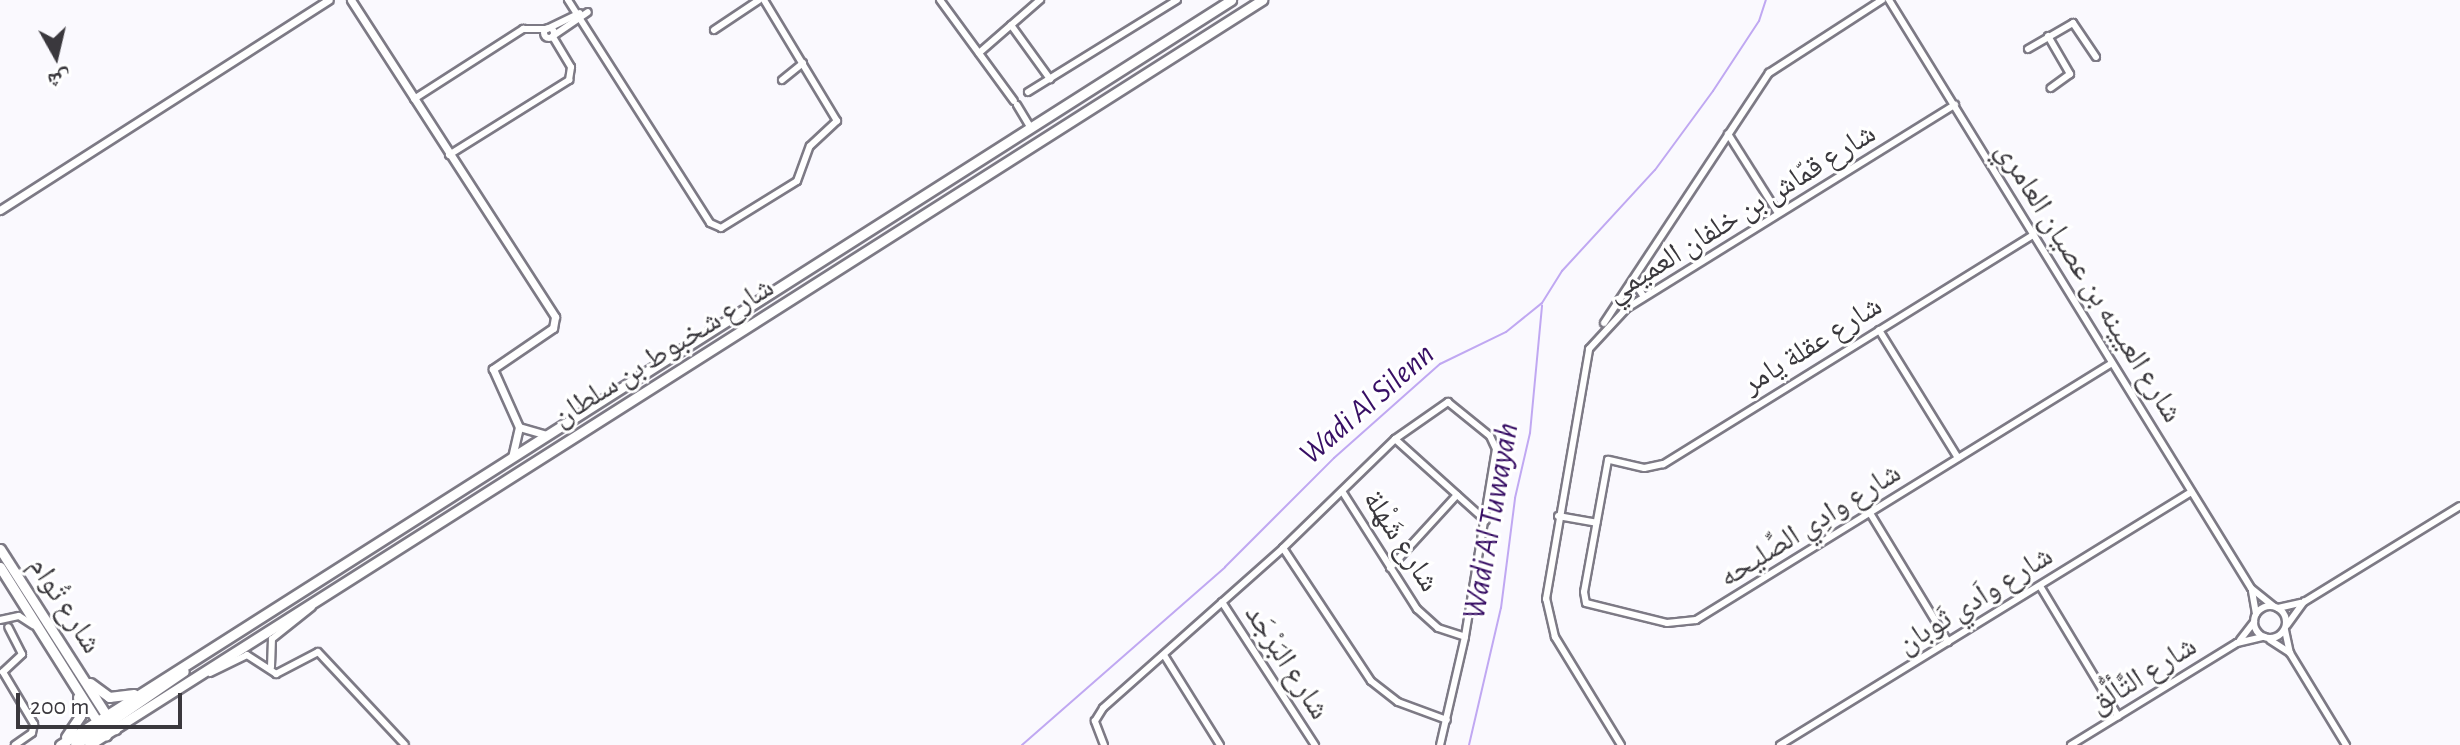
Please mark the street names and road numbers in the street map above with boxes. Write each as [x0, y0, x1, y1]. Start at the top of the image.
street label: شارع قمّاش بن خلفان العميمي [1600, 115, 1882, 311]
street label: شارع العيينه بن عصيان العامري [1988, 135, 2190, 429]
street label: شارع شخبوط بن سلطان [546, 269, 780, 435]
street label: شارع عقلة يامر [1735, 288, 1889, 402]
street label: شارع وادِي الصِّليحه [1712, 455, 1908, 595]
street label: شارع شَهْلة [1355, 483, 1447, 599]
street label: شارع واَدي ثَوبان [1890, 538, 2060, 662]
street label: شارع تُوام [20, 550, 110, 660]
street label: شارع البَرْجَد [1237, 598, 1337, 726]
street label: شارع التَّألُّق [2083, 628, 2203, 722]

